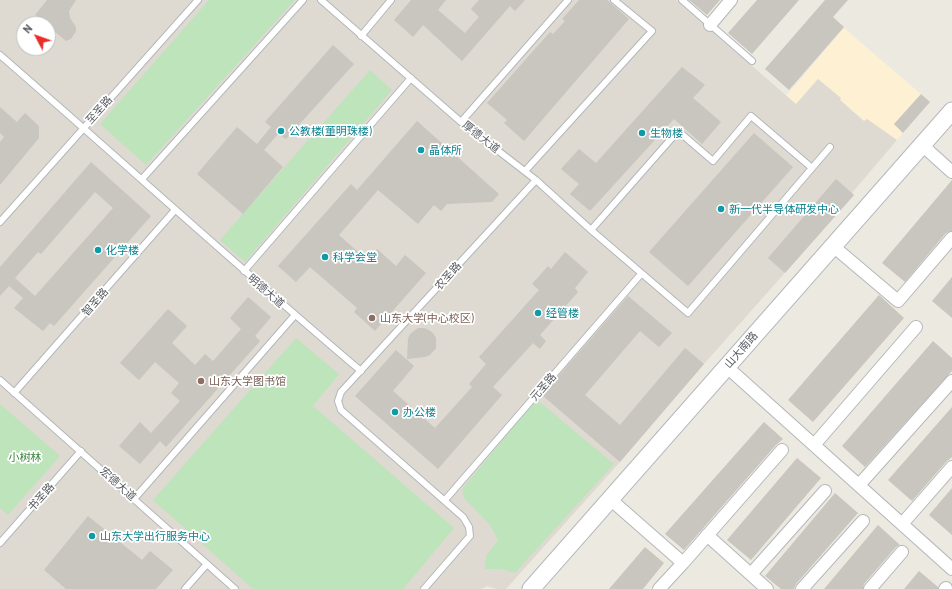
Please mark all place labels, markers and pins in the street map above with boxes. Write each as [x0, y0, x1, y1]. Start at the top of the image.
place label: 公教楼(董明珠楼) [289, 124, 372, 138]
marker: 公教楼(董明珠楼) [276, 126, 286, 136]
place label: 生物楼 [650, 126, 683, 140]
marker: 生物楼 [637, 128, 647, 138]
place label: 晶体所 [429, 143, 462, 157]
marker: 晶体所 [416, 145, 426, 155]
place label: 新一代半导体研发中心 [729, 202, 839, 216]
marker: 新一代半导体研发中心 [716, 204, 726, 214]
place label: 化学楼 [106, 243, 139, 257]
marker: 化学楼 [93, 245, 103, 255]
place label: 科学会堂 [333, 250, 377, 264]
marker: 科学会堂 [320, 252, 330, 262]
place label: 经管楼 [546, 306, 579, 320]
marker: 经管楼 [533, 308, 543, 318]
place label: 山东大学(中心校区) [380, 311, 474, 325]
marker: 山东大学(中心校区) [367, 313, 377, 323]
place label: 山东大学图书馆 [209, 374, 286, 388]
marker: 山东大学图书馆 [196, 376, 206, 386]
place label: 办公楼 [403, 405, 436, 419]
marker: 办公楼 [390, 407, 400, 417]
place label: 山东大学出行服务中心 [100, 529, 210, 543]
marker: 山东大学出行服务中心 [87, 531, 97, 541]

